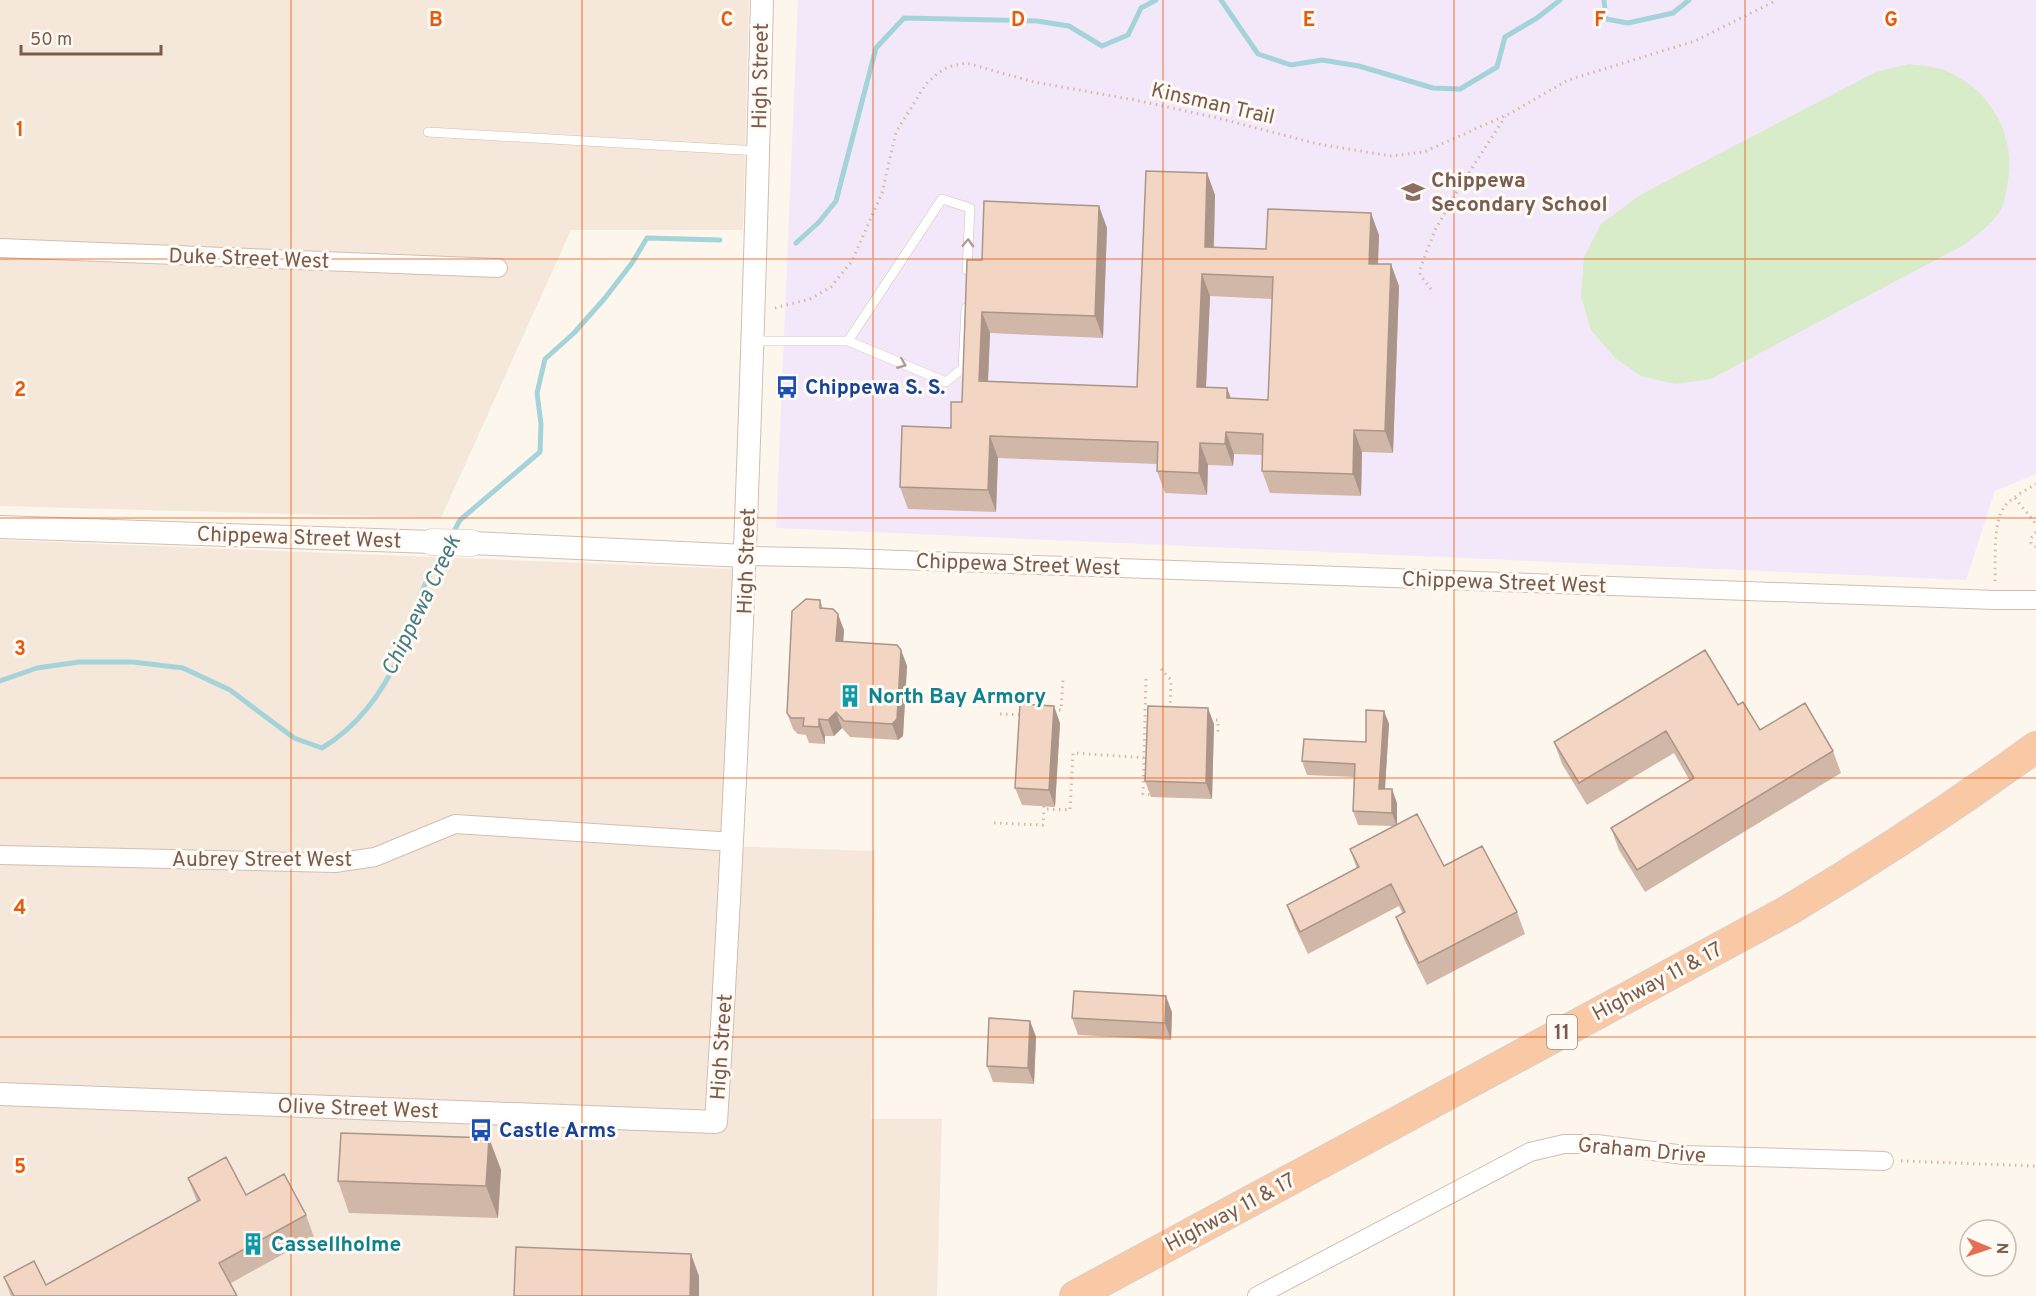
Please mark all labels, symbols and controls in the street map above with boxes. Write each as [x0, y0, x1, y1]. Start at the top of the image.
text: B [429, 8, 443, 34]
text: C [721, 8, 733, 34]
text: D [1011, 8, 1025, 34]
text: E [1303, 8, 1315, 34]
text: F [1594, 8, 1606, 34]
text: G [1884, 8, 1898, 34]
scale bar [21, 18, 160, 56]
street label: High Street [747, 23, 776, 129]
text: 50 m [30, 29, 72, 52]
street label: Kinsman Trail [1148, 77, 1277, 132]
text: 1 [16, 118, 24, 144]
place label: Chippewa Secondary School [1431, 168, 1608, 219]
school or university icon: Chippewa Secondary School [1400, 179, 1426, 205]
one-way arrow [962, 238, 975, 247]
street label: Duke Street West [168, 243, 330, 276]
one-way arrow [896, 357, 907, 369]
bus stop icon: Chippewa S. S. [774, 374, 800, 400]
place label: Chippewa S. S. [805, 375, 945, 402]
text: 2 [14, 378, 26, 404]
street label: High Street [732, 507, 763, 615]
street label: Chippewa Street West [196, 521, 402, 556]
water label: Chippewa Creek [377, 531, 468, 681]
street label: Chippewa Street West [915, 548, 1121, 583]
street label: Chippewa Street West [1401, 566, 1607, 601]
text: 3 [14, 637, 26, 663]
building icon: North Bay Armory [837, 683, 863, 709]
place label: North Bay Armory [868, 684, 1046, 711]
street label: Aubrey Street West [172, 847, 352, 874]
text: 4 [14, 896, 26, 922]
street label: Highway 11 & 17 [1588, 937, 1728, 1028]
street label: High Street [705, 993, 740, 1101]
road number: 11 [1547, 1015, 1577, 1049]
street label: Olive Street West [277, 1093, 439, 1126]
bus stop icon: Castle Arms [468, 1117, 494, 1143]
place label: Castle Arms [499, 1118, 616, 1145]
street label: Graham Drive [1576, 1132, 1707, 1171]
text: 5 [14, 1155, 26, 1181]
street label: Highway 11 & 17 [1161, 1168, 1301, 1259]
north arrow [1958, 1218, 2018, 1278]
building icon: Cassellholme [240, 1231, 266, 1257]
place label: Cassellholme [271, 1232, 401, 1259]
text: N [1991, 1242, 2011, 1255]

